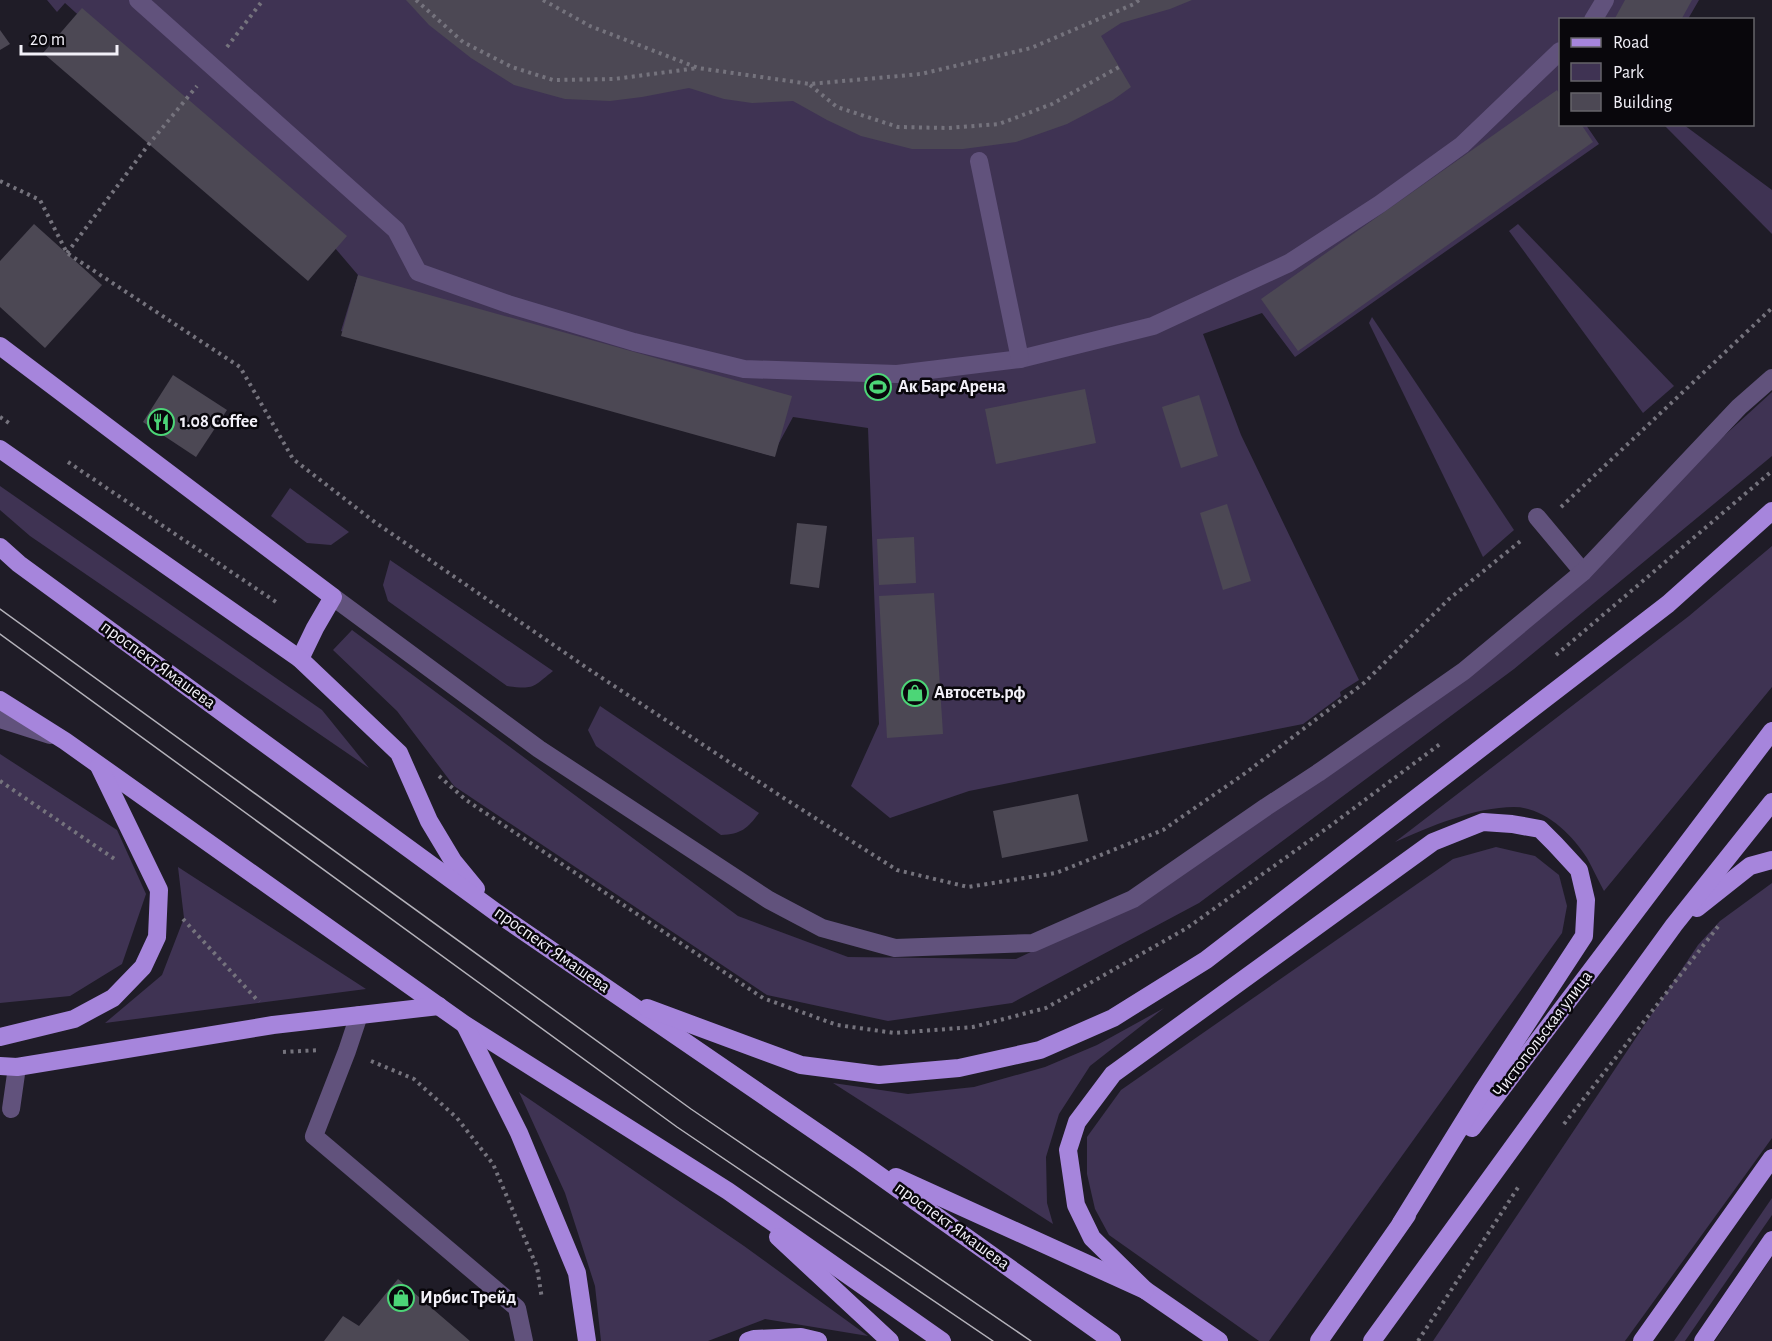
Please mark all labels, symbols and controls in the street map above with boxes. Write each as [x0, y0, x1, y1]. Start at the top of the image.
scale bar [21, 18, 117, 56]
legend [1559, 18, 1754, 126]
text: 20 m [30, 31, 65, 49]
text: Road [1613, 34, 1649, 52]
text: Park [1613, 64, 1645, 82]
text: Building [1613, 94, 1673, 112]
sports icon: Ак Барс Арена [863, 372, 893, 402]
place label: Ак Барс Арена [898, 378, 1006, 396]
restaurant icon: 1.08 Coffee [146, 407, 176, 437]
place label: 1.08 Coffee [180, 413, 258, 431]
street label: проспект Ямашева [97, 618, 219, 712]
shop icon: Автосеть.рф [900, 678, 930, 708]
place label: Автосеть.рф [934, 684, 1026, 702]
street label: проспект Ямашева [491, 903, 613, 997]
street label: Чистопольская улица [1490, 967, 1596, 1101]
street label: проспект Ямашева [891, 1179, 1013, 1273]
shop icon: Ирбис Трейд [386, 1283, 416, 1313]
place label: Ирбис Трейд [420, 1289, 517, 1307]

